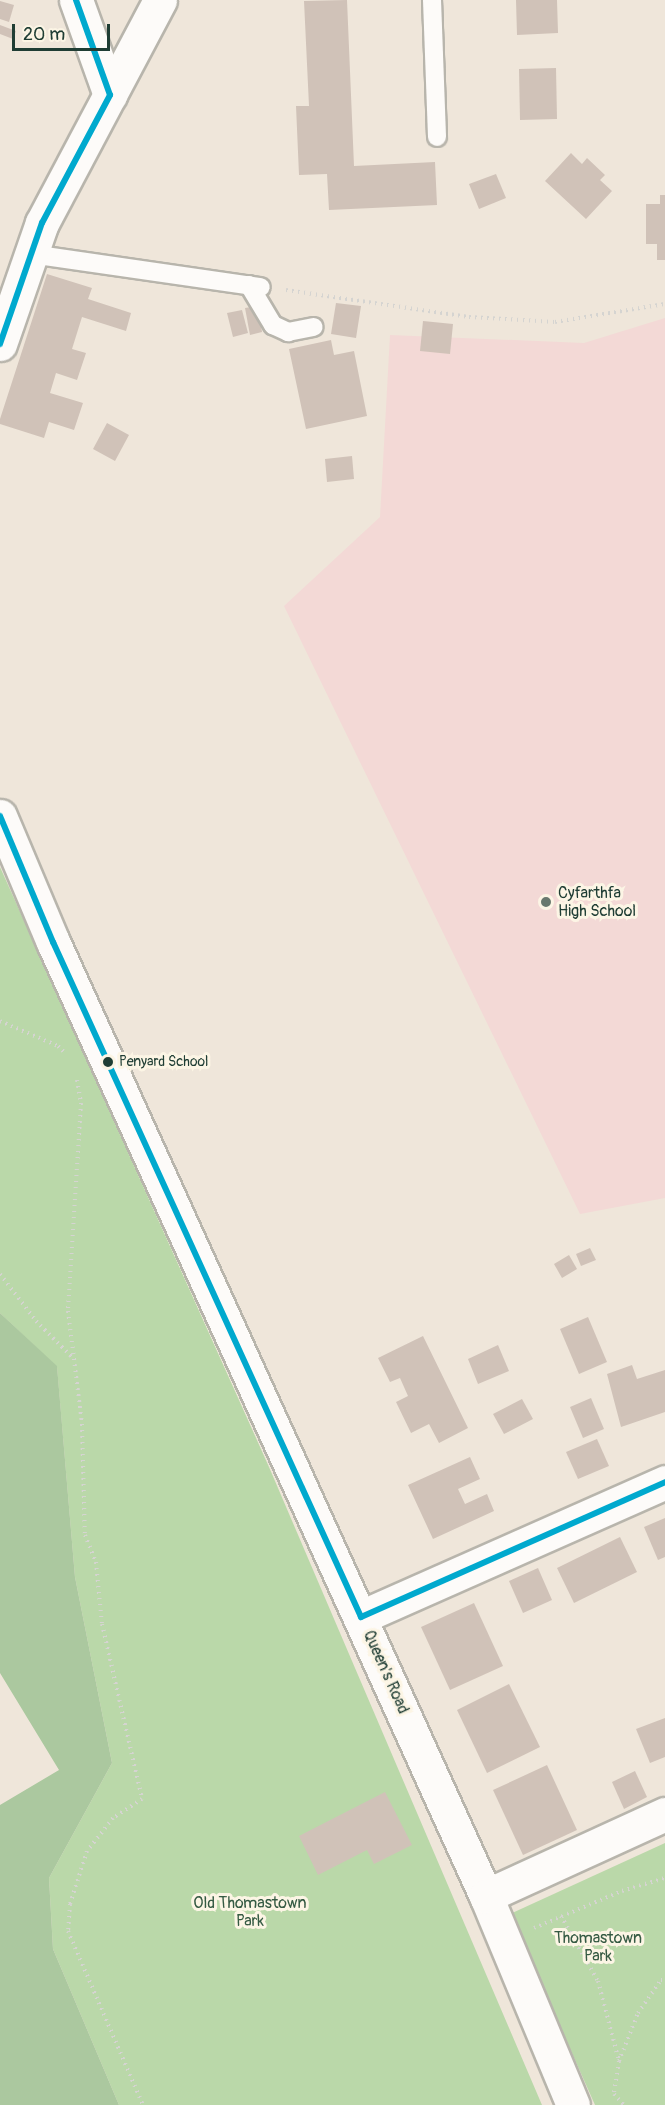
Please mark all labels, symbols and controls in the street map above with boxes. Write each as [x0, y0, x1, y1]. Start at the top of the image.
scale bar [15, 12, 112, 50]
text: 20 m [23, 23, 65, 46]
place label: Cyfarthfa High School [558, 883, 636, 921]
marker: Cyfarthfa High School [539, 895, 553, 909]
place label: Penyard School [119, 1054, 208, 1070]
marker: Penyard School [102, 1056, 114, 1068]
street label: Queen's Road [359, 1627, 413, 1717]
park label: Old Thomastown Park [193, 1893, 307, 1931]
park label: Thomastown Park [554, 1928, 642, 1966]

